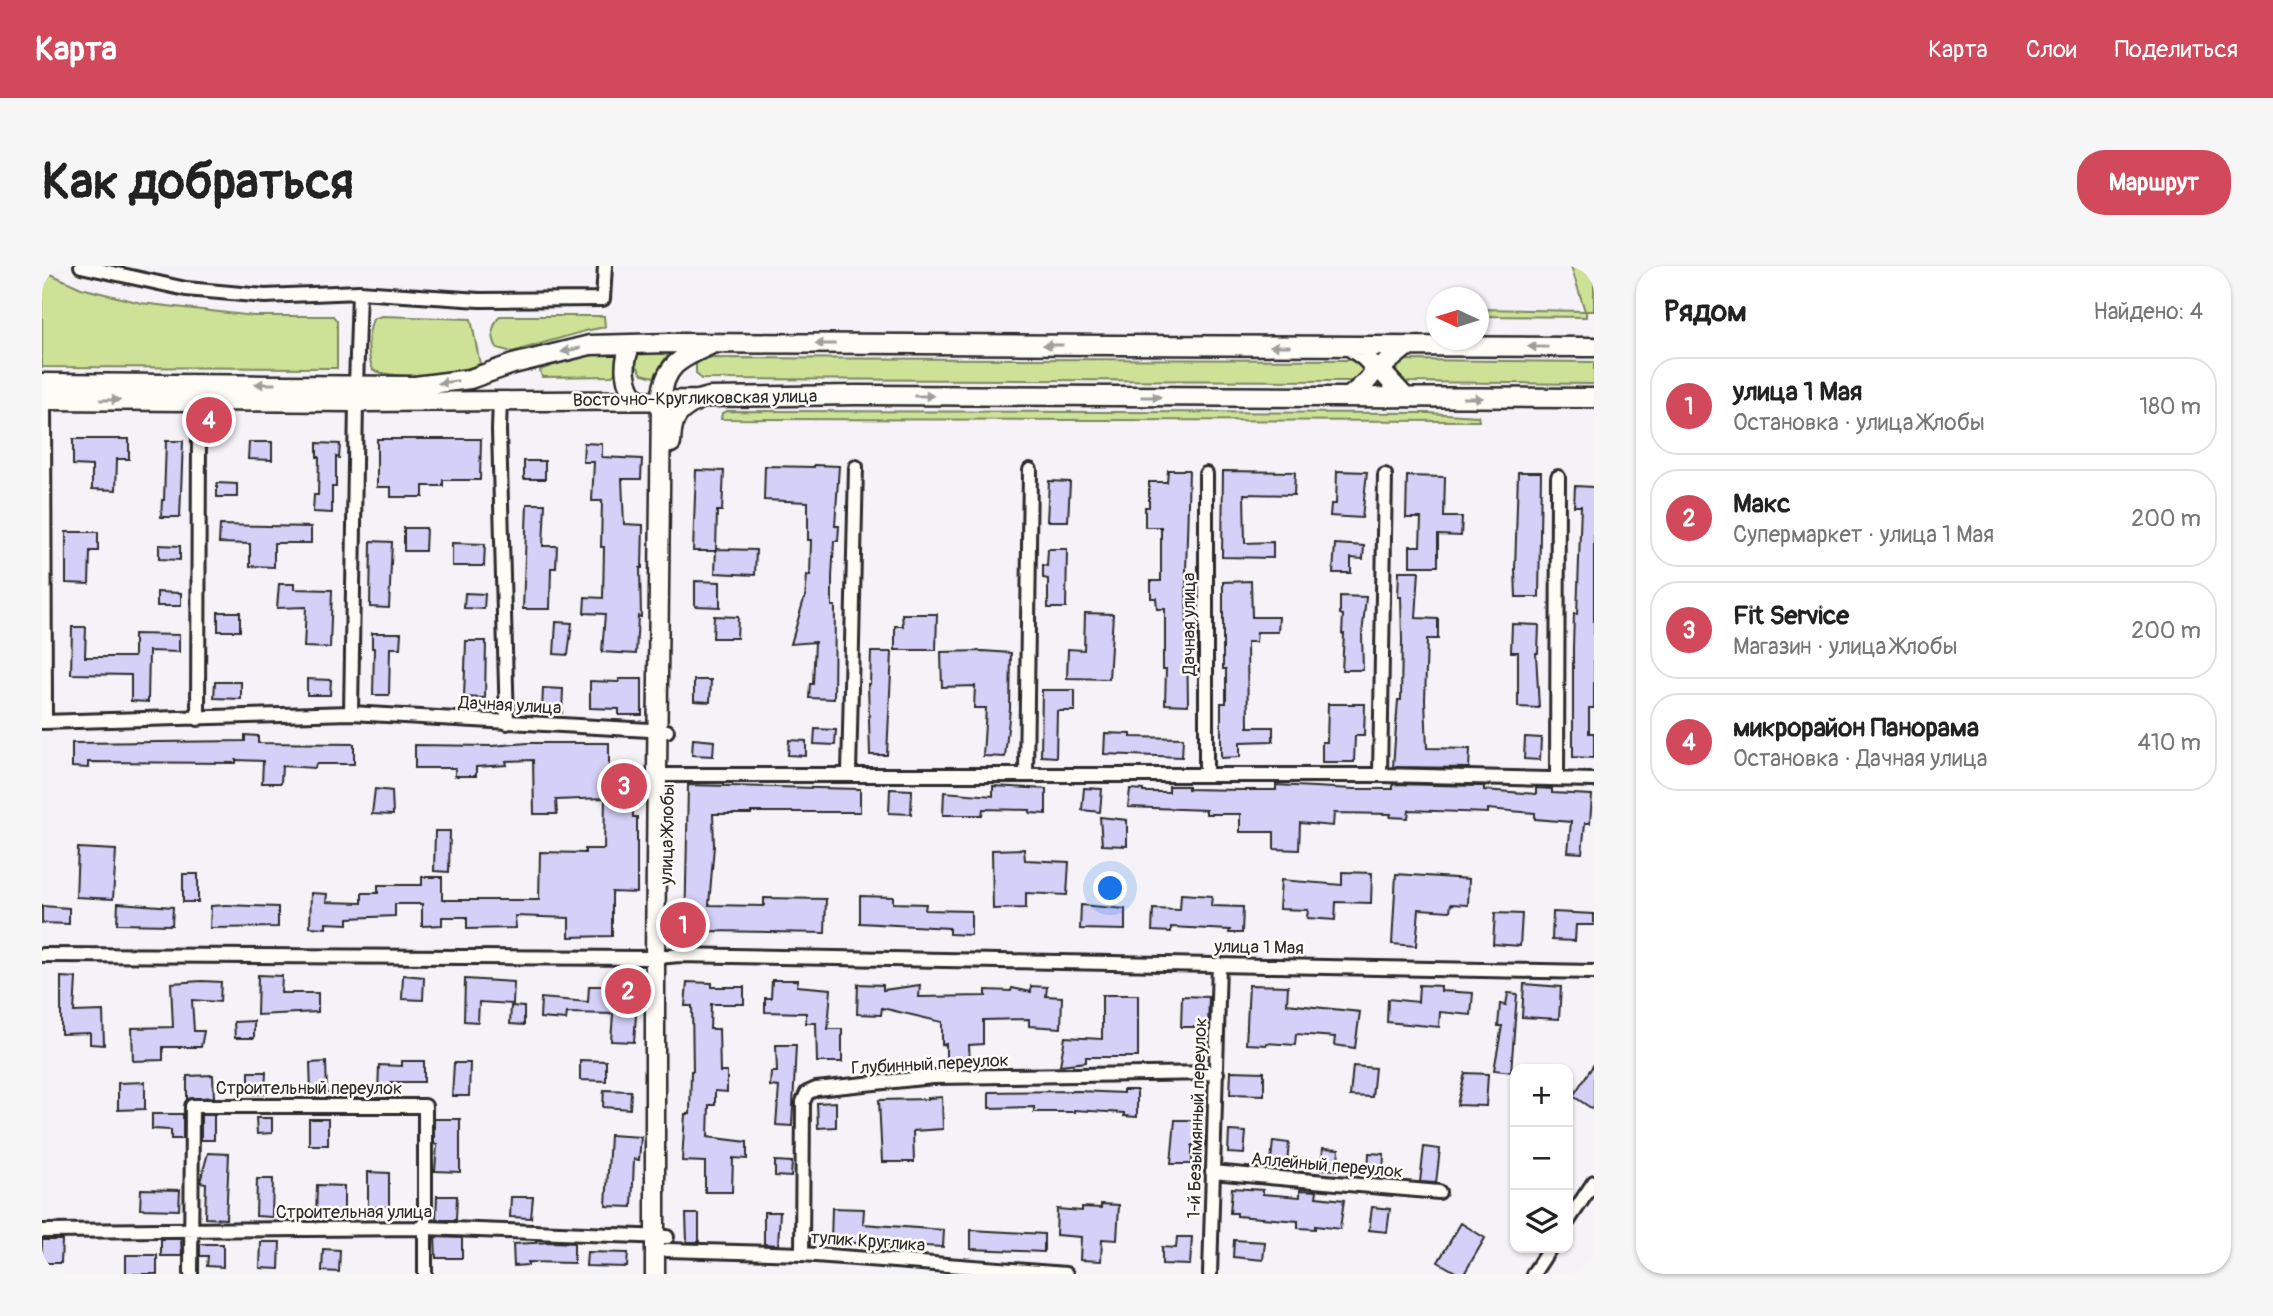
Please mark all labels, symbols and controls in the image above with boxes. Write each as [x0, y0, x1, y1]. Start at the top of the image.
text: Карта [35, 29, 117, 70]
text: Карта [1928, 35, 1988, 64]
text: Слои [2026, 35, 2077, 64]
text: Поделиться [2115, 35, 2238, 64]
button: Маршрут [2077, 150, 2231, 215]
text: Как добраться [42, 152, 354, 213]
north arrow [1426, 287, 1489, 350]
text: Рядом [1664, 293, 1747, 330]
text: Найдено: 4 [2093, 297, 2203, 326]
one-way arrow [814, 338, 836, 350]
one-way arrow [1042, 339, 1064, 351]
one-way arrow [1269, 340, 1291, 352]
one-way arrow [1526, 341, 1548, 352]
one-way arrow [560, 345, 582, 356]
text: улица 1 Мая [1733, 376, 1862, 408]
one-way arrow [437, 377, 459, 388]
one-way arrow [254, 378, 276, 390]
street label: Восточно-Кругликовская улица [572, 385, 818, 412]
one-way arrow [913, 390, 935, 402]
one-way arrow [1141, 392, 1163, 403]
one-way arrow [1463, 392, 1485, 403]
text: 1 [1685, 392, 1694, 421]
text: 180 m [2139, 392, 2201, 421]
one-way arrow [99, 394, 121, 406]
pin: 4 [186, 394, 232, 446]
text: Остановка · улица Жлобы [1733, 408, 1985, 437]
text: Макс [1733, 488, 1790, 520]
text: 2 [1683, 504, 1695, 533]
text: 200 m [2131, 504, 2201, 533]
text: Супермаркет · улица 1 Мая [1733, 520, 1994, 549]
street label: Дачная улица [1178, 573, 1201, 676]
text: Fit Service [1733, 600, 1849, 632]
text: 3 [1683, 616, 1695, 645]
text: 200 m [2131, 616, 2201, 645]
text: Магазин · улица Жлобы [1733, 632, 1958, 661]
street label: Дачная улица [457, 691, 562, 720]
text: микрорайон Панорама [1733, 712, 1979, 744]
text: 4 [1682, 728, 1696, 757]
text: 410 m [2138, 728, 2201, 757]
text: Остановка · Дачная улица [1733, 744, 1988, 773]
pin: 3 [601, 760, 647, 812]
street label: улица Жлобы [655, 784, 680, 885]
your location [1093, 871, 1127, 905]
pin: 1 [660, 899, 706, 951]
street label: улица 1 Мая [1213, 935, 1304, 960]
pin: 2 [605, 965, 651, 1017]
street label: 1-й Безымянный переулок [1182, 1017, 1213, 1219]
street label: Глубинный переулок [851, 1049, 1009, 1080]
map controls [1510, 1064, 1573, 1253]
button: + [1510, 1064, 1573, 1127]
street label: Строительный переулок [216, 1077, 402, 1100]
button: − [1510, 1127, 1573, 1190]
street label: Аллейный переулок [1250, 1147, 1404, 1184]
button: layers [1510, 1190, 1573, 1253]
street label: Строительная улица [276, 1201, 432, 1224]
street label: тупик Круглика [810, 1226, 926, 1257]

